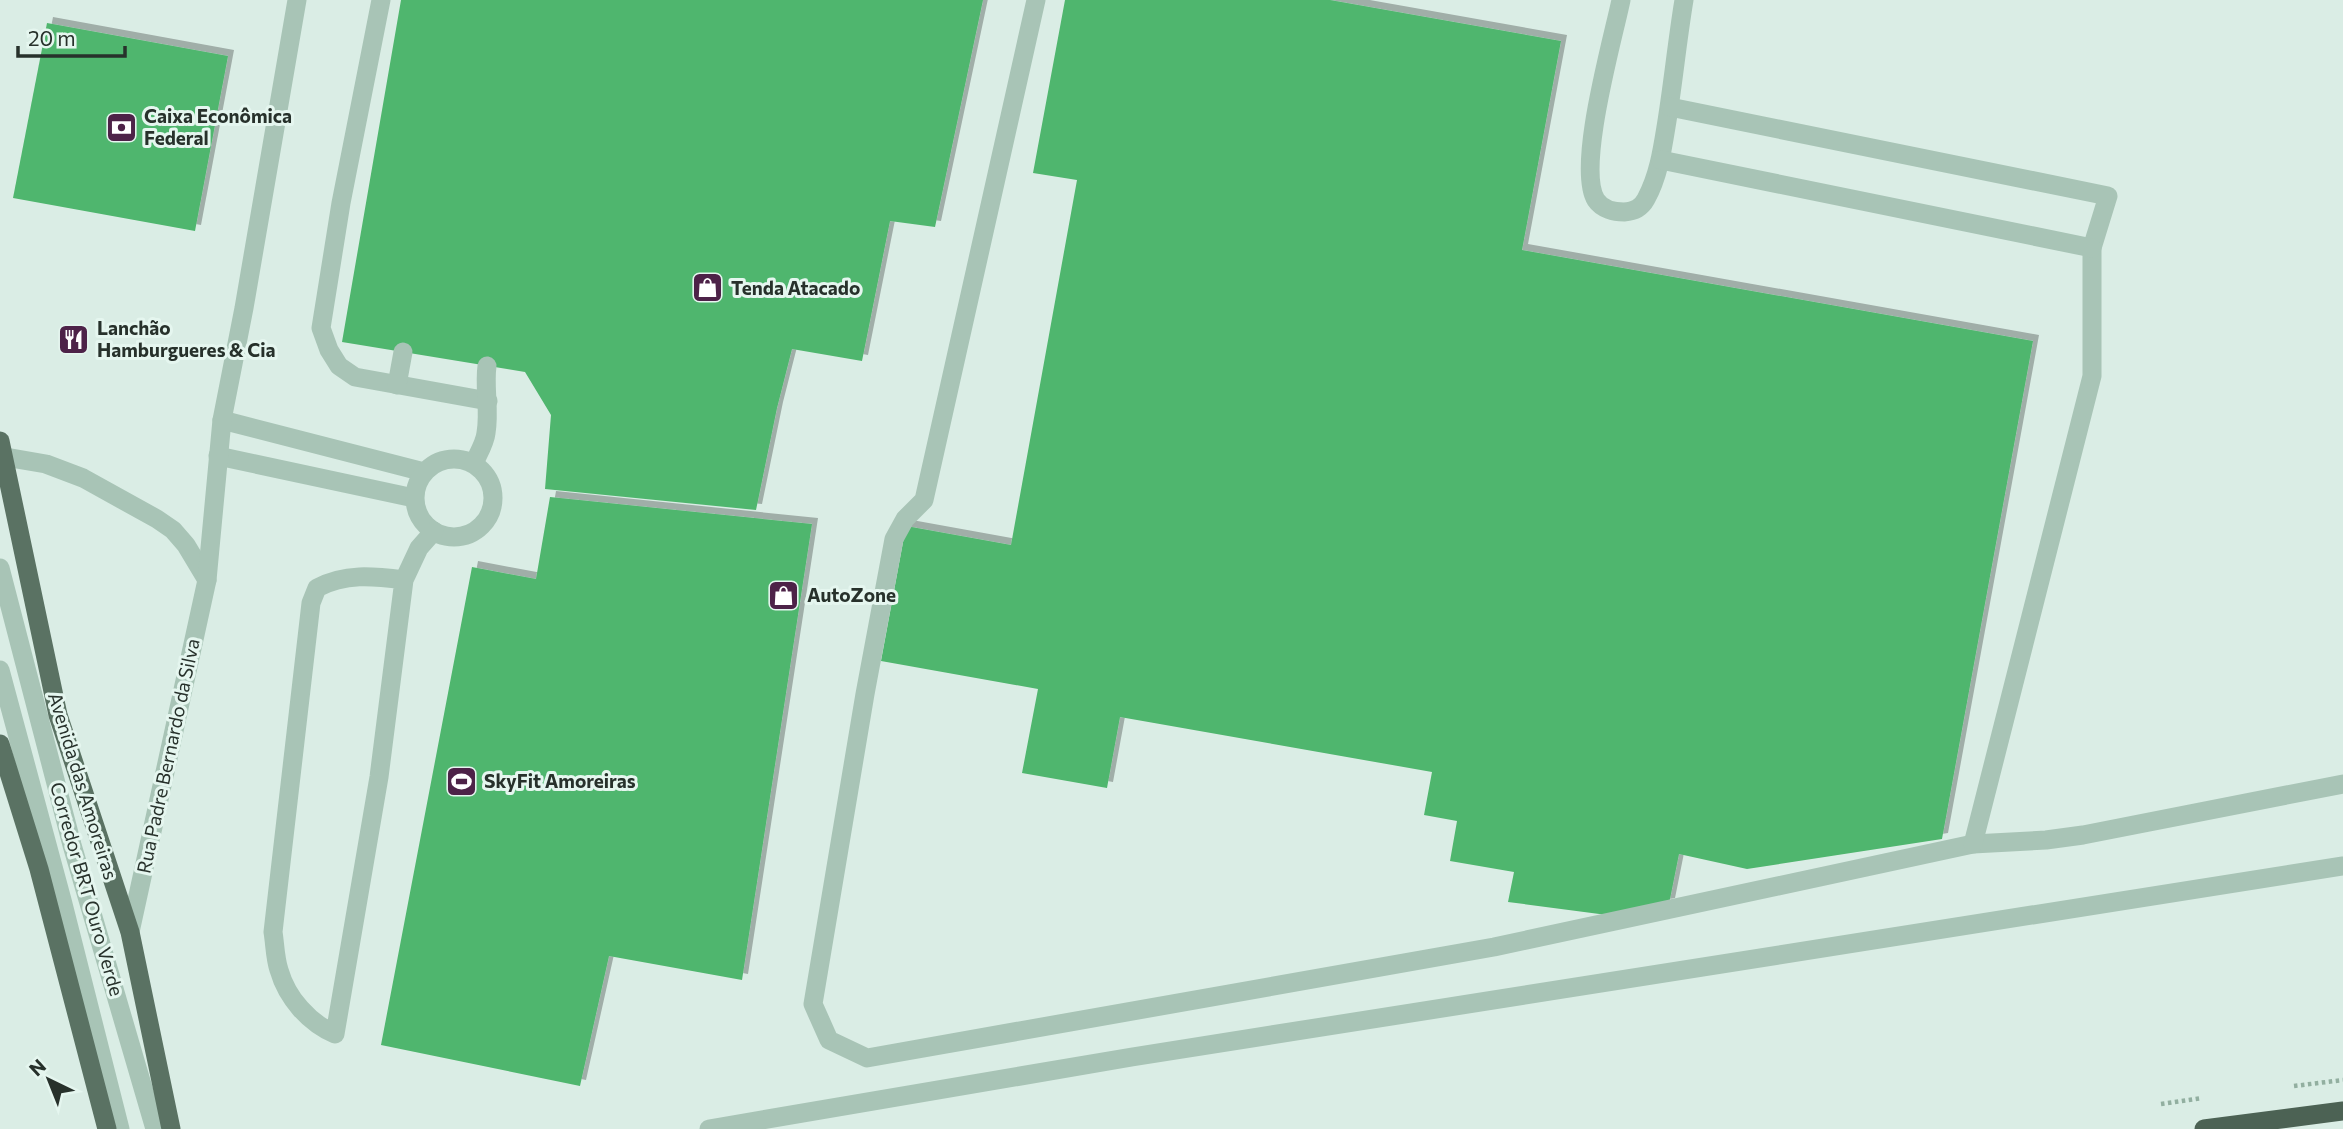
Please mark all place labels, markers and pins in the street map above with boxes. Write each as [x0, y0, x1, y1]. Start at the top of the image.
place label: Caixa Econômica Federal [144, 104, 292, 149]
bank icon: Caixa Econômica Federal [104, 110, 138, 144]
shop icon: Tenda Atacado [691, 271, 725, 305]
place label: Tenda Atacado [731, 276, 860, 299]
place label: Lanchão Hamburgueres & Cia [97, 316, 276, 361]
restaurant icon: Lanchão Hamburgueres & Cia [57, 322, 91, 356]
shop icon: AutoZone [767, 578, 801, 612]
place label: AutoZone [807, 583, 896, 606]
sports icon: SkyFit Amoreiras [444, 764, 478, 798]
place label: SkyFit Amoreiras [484, 769, 636, 792]

